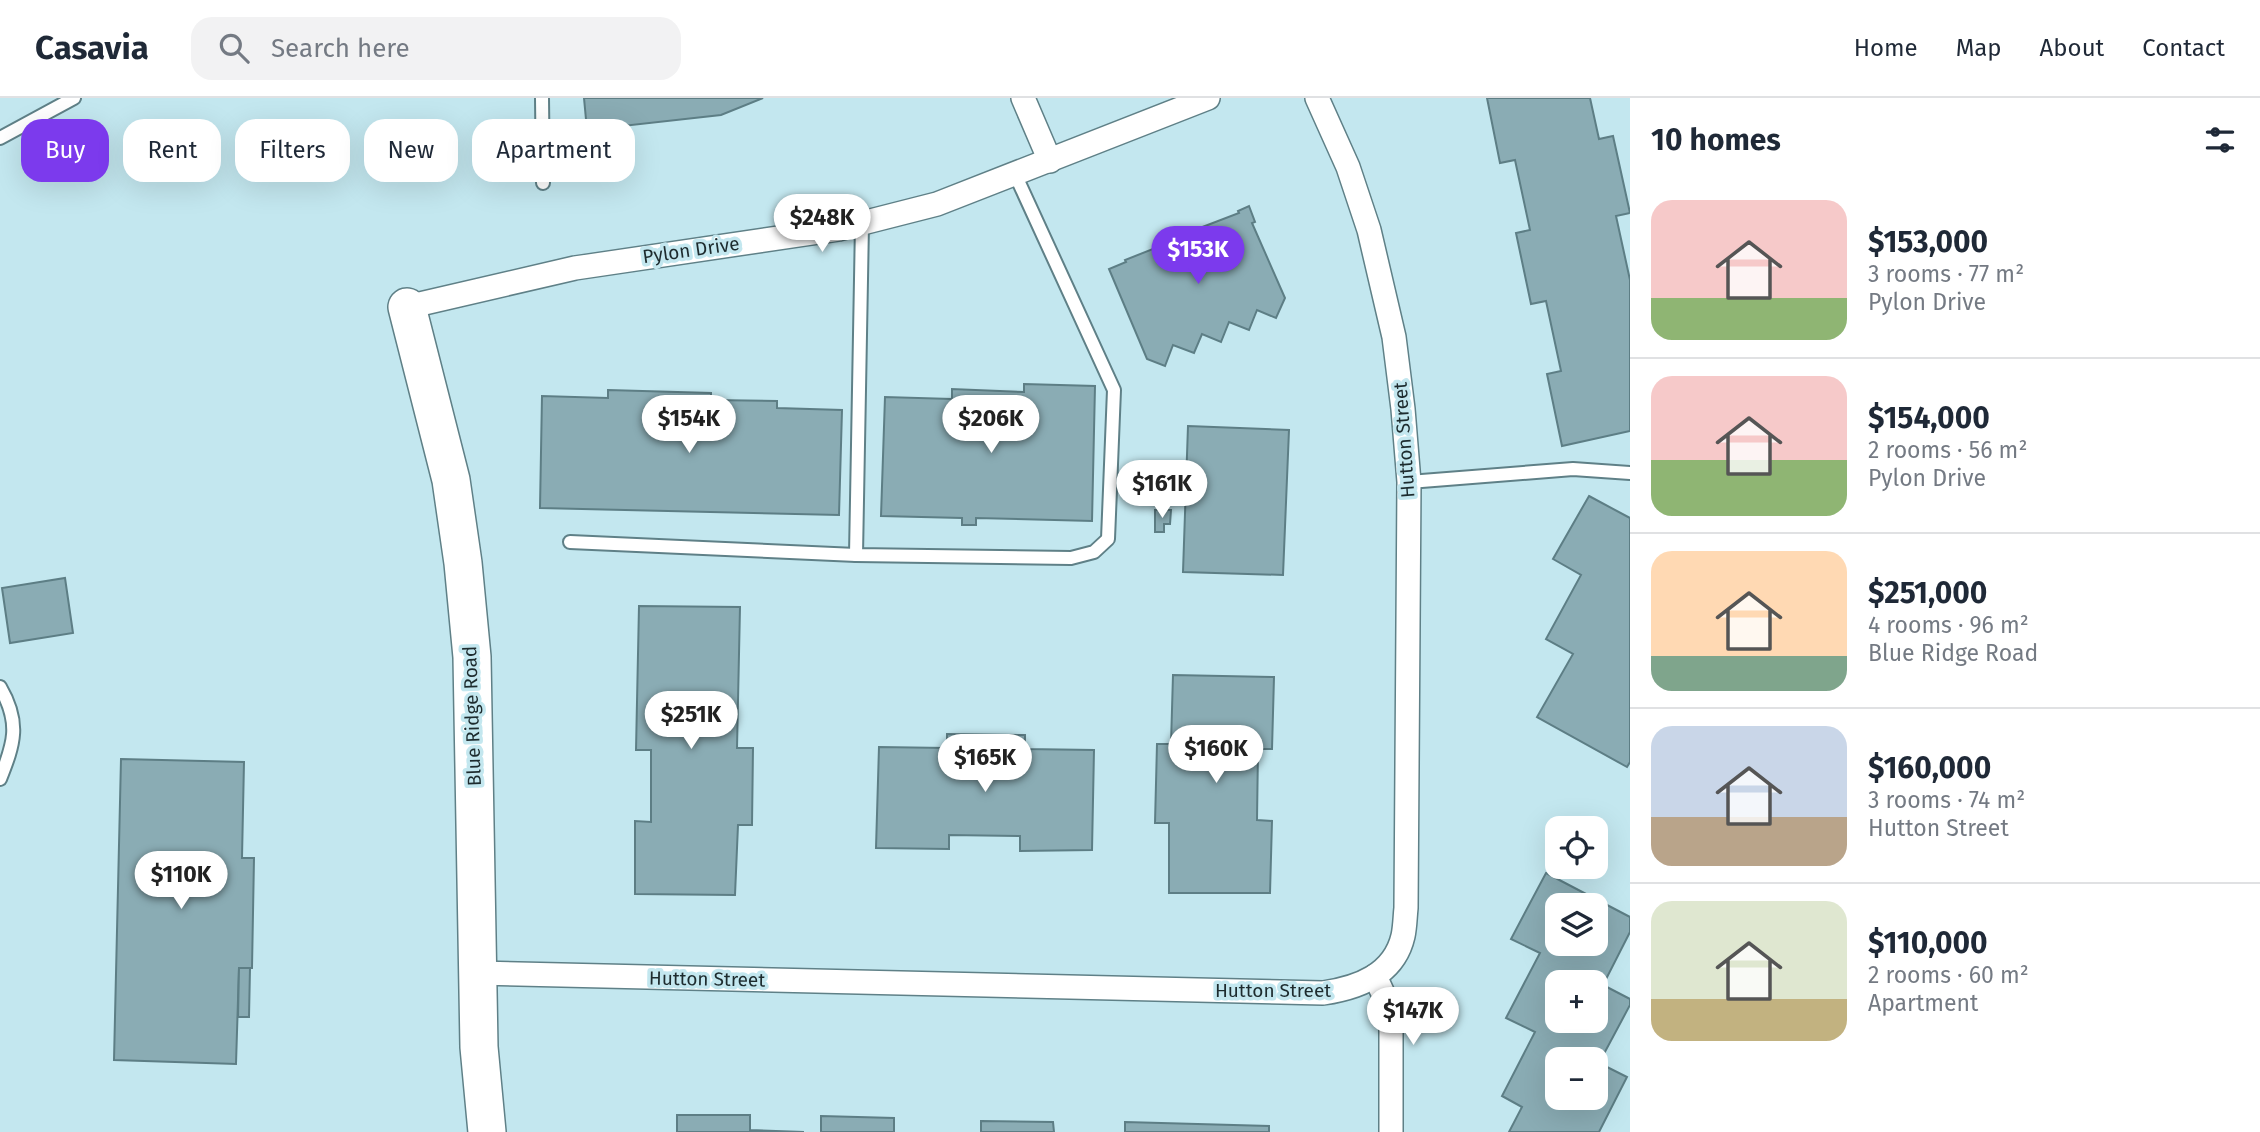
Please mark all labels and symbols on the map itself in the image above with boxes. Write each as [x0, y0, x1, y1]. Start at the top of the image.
pin: $248K [773, 194, 871, 254]
pin: $153K [1149, 226, 1247, 286]
street label: Pylon Drive [641, 232, 741, 268]
street label: Hutton Street [1388, 381, 1420, 499]
pin: $154K [640, 396, 738, 455]
pin: $206K [942, 396, 1040, 455]
pin: $161K [1113, 460, 1211, 520]
street label: Blue Ridge Road [458, 645, 486, 787]
pin: $251K [642, 692, 740, 751]
pin: $160K [1167, 726, 1265, 785]
pin: $165K [936, 734, 1034, 794]
pin: $110K [132, 852, 230, 911]
street label: Hutton Street [649, 966, 765, 992]
street label: Hutton Street [1215, 979, 1331, 1002]
pin: $147K [1364, 988, 1462, 1047]

